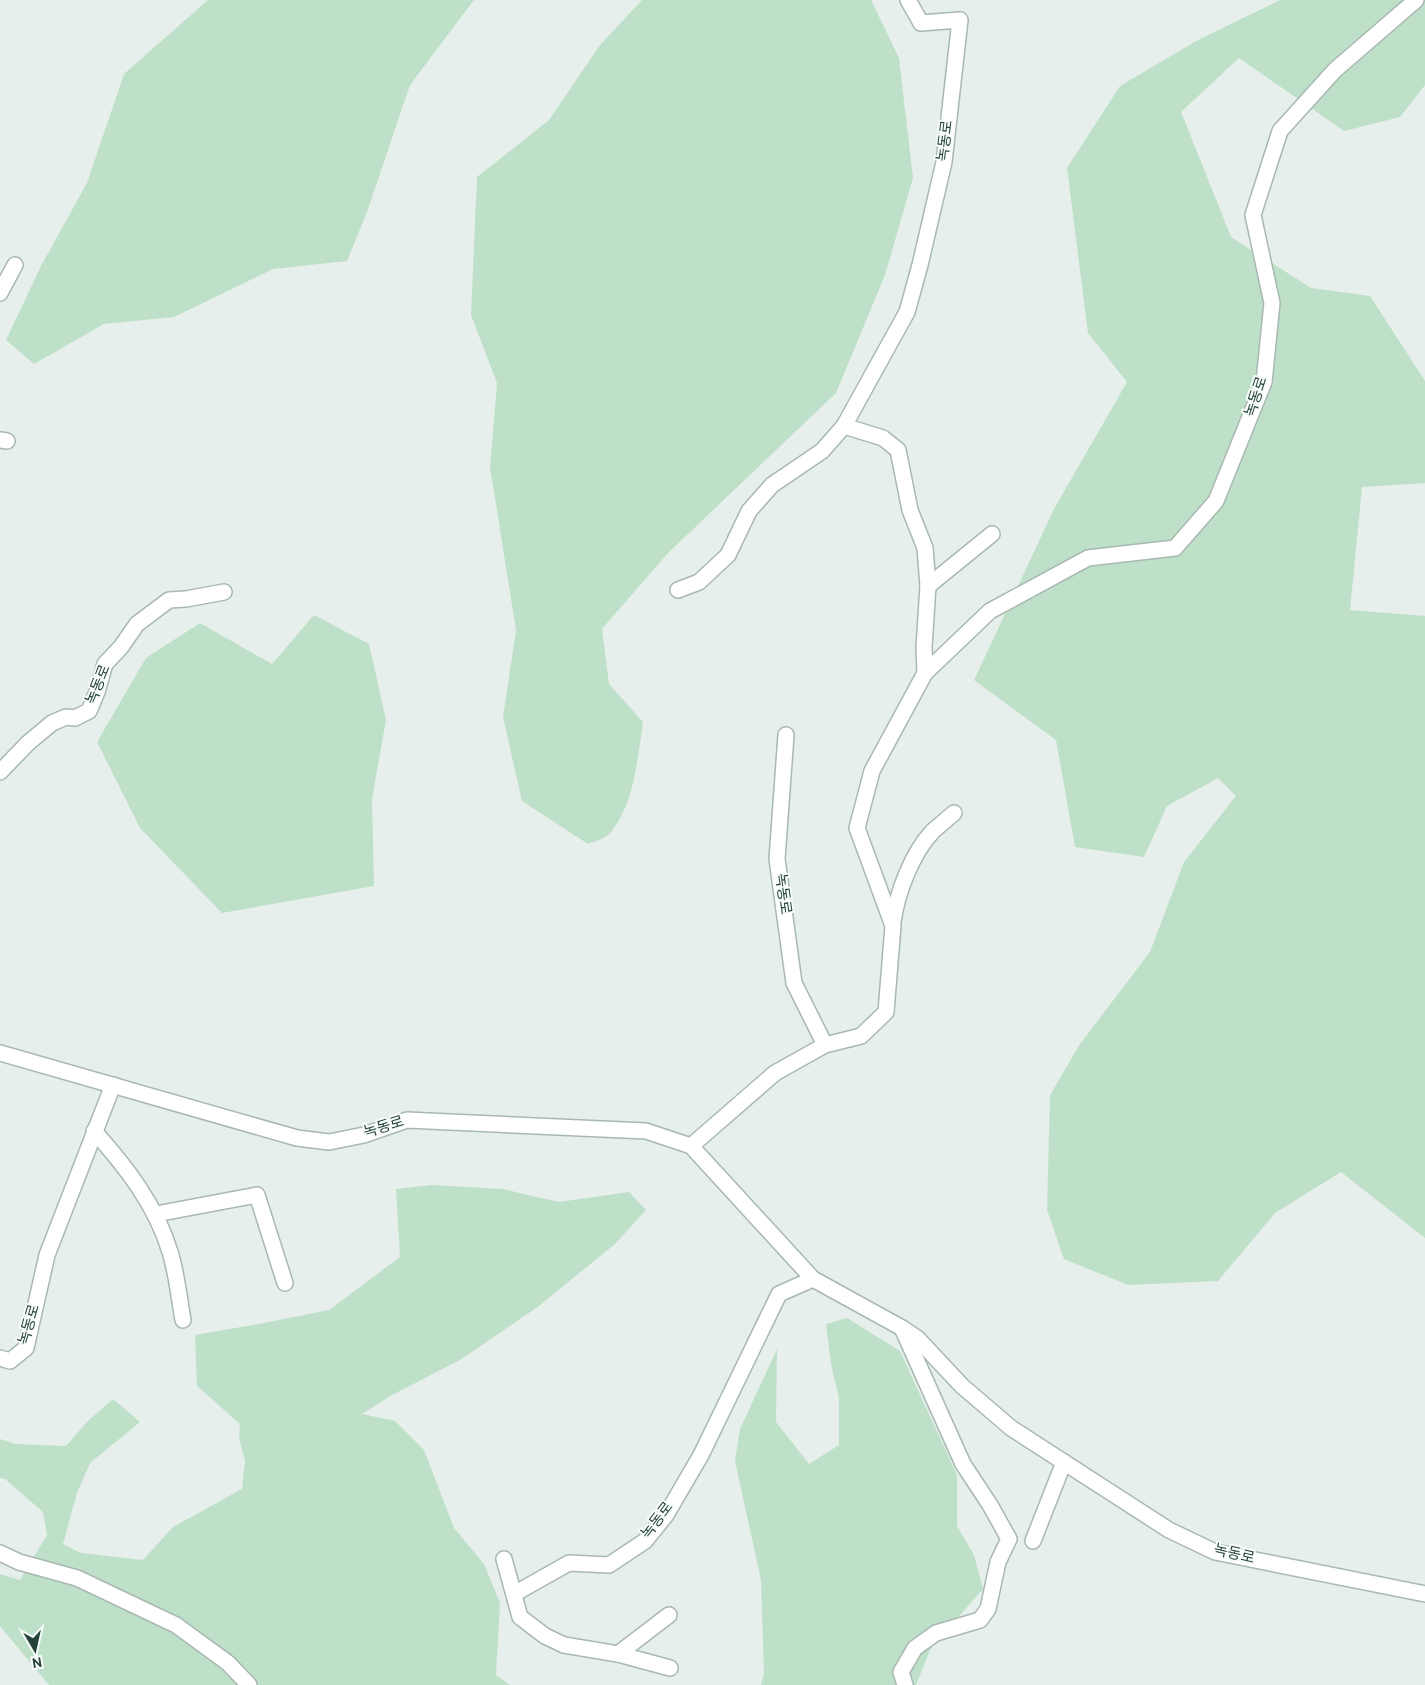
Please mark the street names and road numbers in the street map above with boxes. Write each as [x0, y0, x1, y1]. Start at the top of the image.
street label: 녹동로 [934, 119, 958, 163]
street label: 녹동로 [1242, 374, 1272, 420]
street label: 녹동로 [82, 662, 116, 708]
street label: 녹동로 [770, 872, 794, 916]
street label: 녹동로 [361, 1113, 407, 1143]
street label: 녹동로 [15, 1302, 45, 1348]
street label: 녹동로 [638, 1499, 678, 1543]
street label: 녹동로 [1212, 1541, 1256, 1569]

